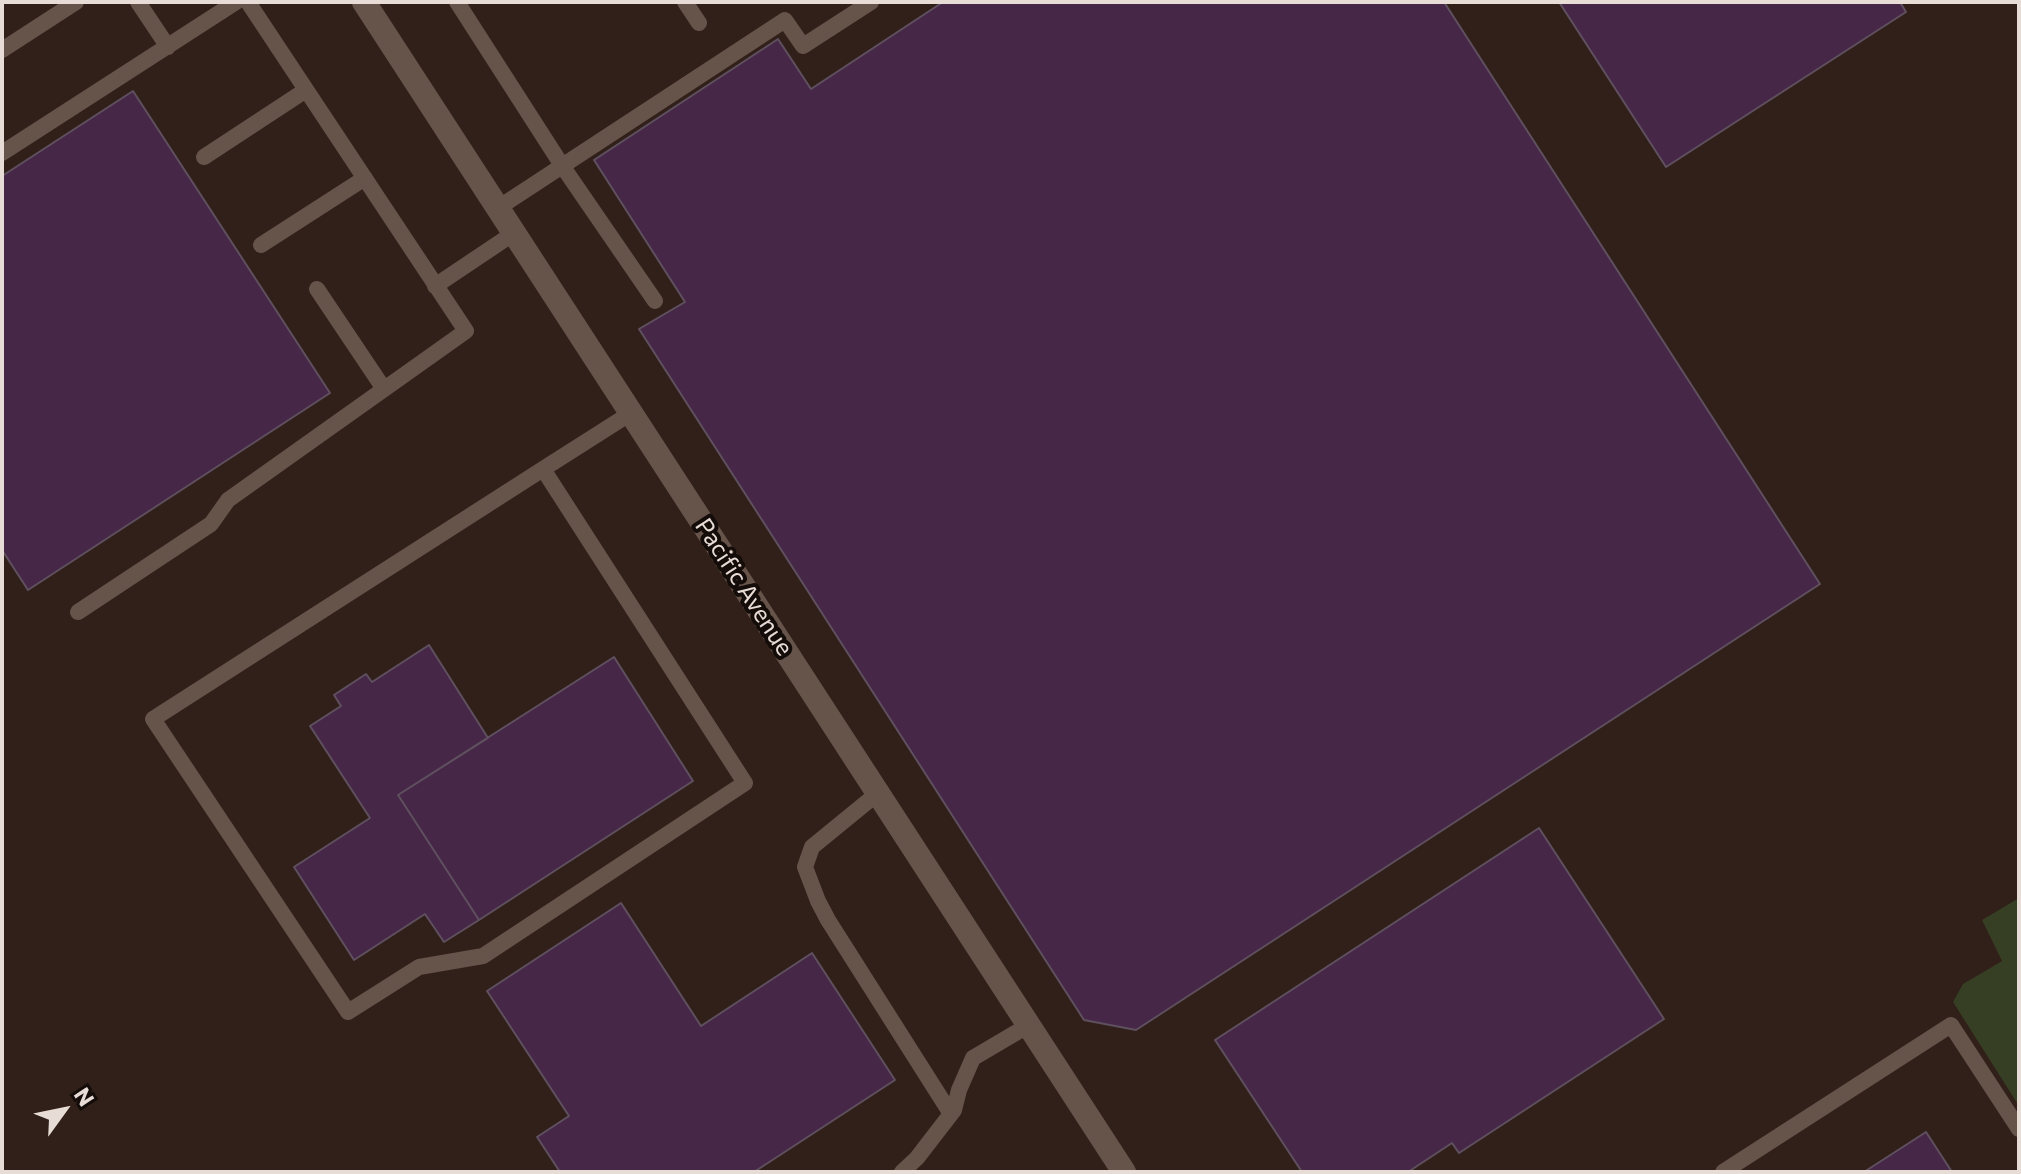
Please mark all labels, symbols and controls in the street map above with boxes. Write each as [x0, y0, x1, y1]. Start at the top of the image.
street label: Pacific Avenue [689, 513, 799, 661]
north arrow [24, 1070, 104, 1150]
text: N [69, 1082, 100, 1111]

